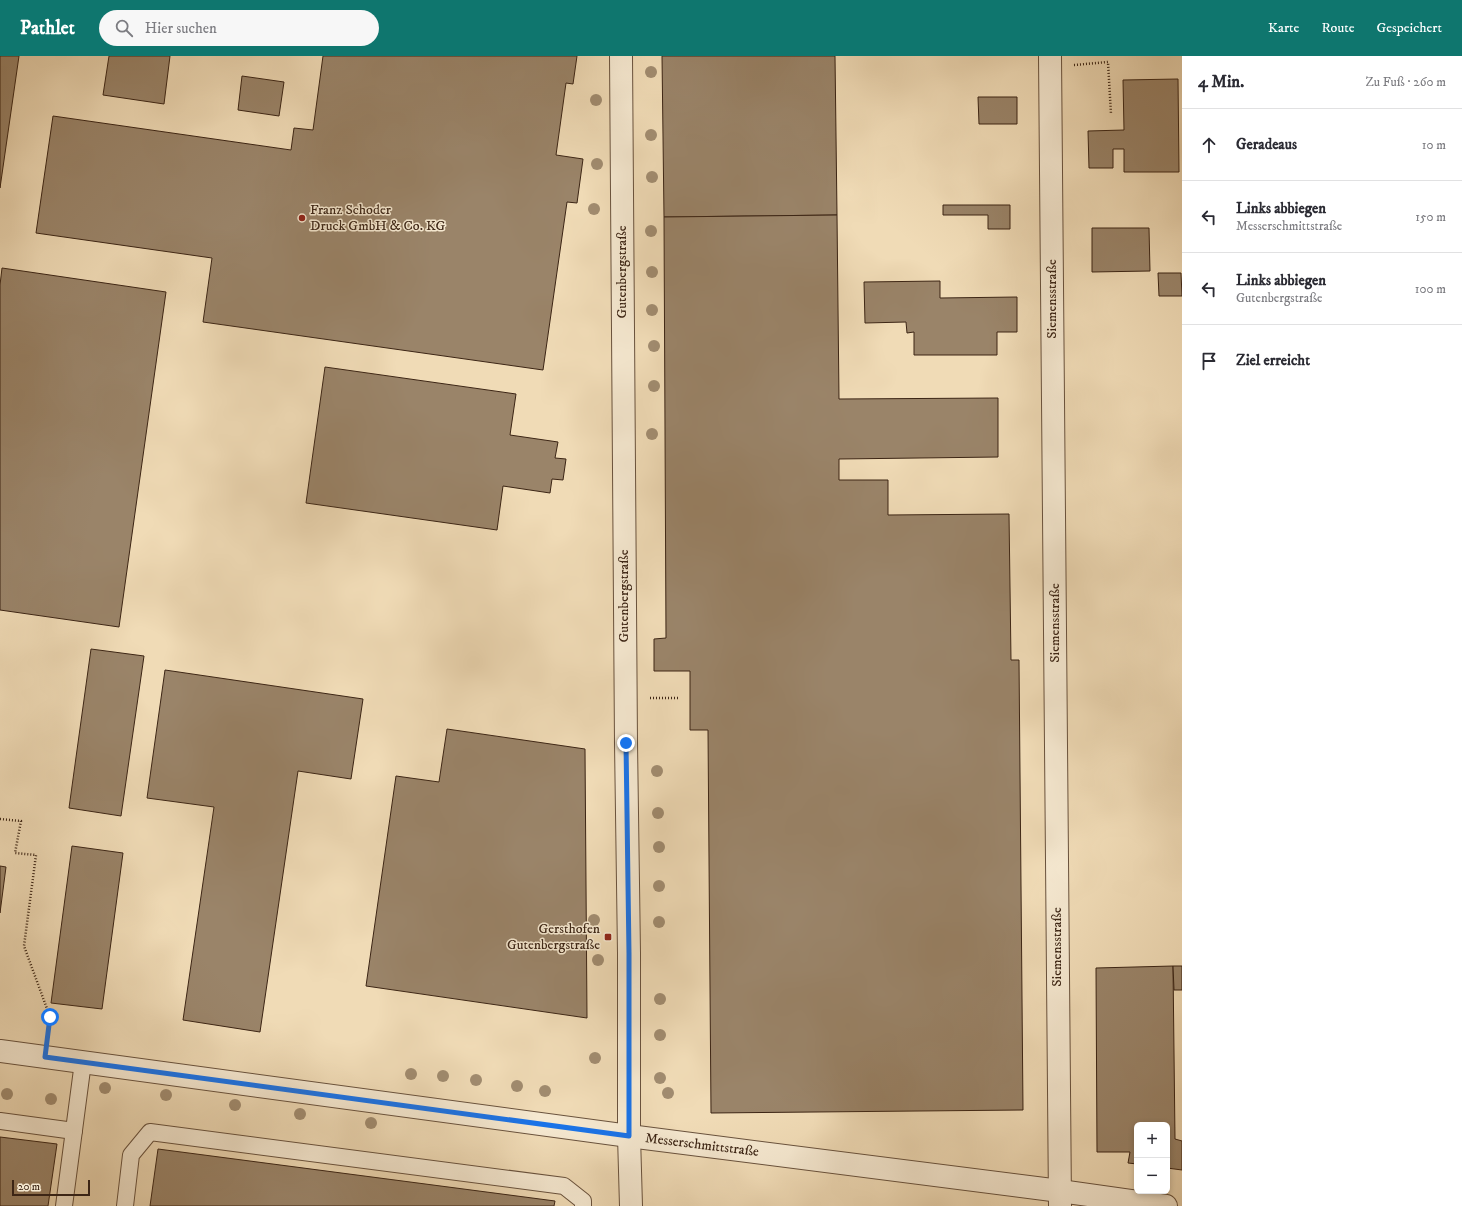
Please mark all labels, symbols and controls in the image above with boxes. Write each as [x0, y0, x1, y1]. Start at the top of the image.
search box [99, 10, 379, 46]
text: Pathlet [20, 17, 75, 40]
icon: search [113, 17, 135, 39]
text: Hier suchen [145, 19, 217, 38]
text: Karte [1268, 19, 1299, 37]
text: Route [1321, 19, 1354, 37]
text: Gespeichert [1376, 19, 1442, 37]
text: 4 Min. [1198, 71, 1244, 93]
text: Zu Fuß · 260 m [1365, 74, 1446, 90]
icon: ahead [1198, 134, 1220, 156]
text: Geradeaus [1236, 135, 1297, 154]
text: 10 m [1422, 137, 1446, 153]
text: Links abbiegen [1236, 199, 1326, 218]
place label: Franz Schoder Druck GmbH & Co. KG [310, 201, 445, 235]
icon: left [1198, 206, 1220, 228]
text: 150 m [1415, 209, 1446, 225]
marker: Franz Schoder Druck GmbH & Co. KG [297, 213, 307, 223]
text: Messerschmittstraße [1236, 218, 1342, 234]
street label: Gutenbergstraße [613, 225, 631, 319]
street label: Siemensstraße [1043, 259, 1061, 339]
text: Links abbiegen [1236, 271, 1326, 290]
icon: left [1198, 278, 1220, 300]
text: 100 m [1415, 281, 1446, 297]
text: Gutenbergstraße [1236, 290, 1322, 306]
icon: arrive [1198, 350, 1220, 372]
text: Ziel erreicht [1236, 351, 1310, 370]
street label: Gutenbergstraße [615, 549, 633, 643]
street label: Siemensstraße [1046, 583, 1064, 663]
route end [617, 734, 635, 752]
street label: Siemensstraße [1048, 907, 1066, 987]
place label: Gersthofen Gutenbergstraße [507, 920, 601, 954]
marker: Gersthofen Gutenbergstraße [603, 932, 613, 942]
route start [41, 1008, 59, 1026]
map controls [1134, 1122, 1170, 1194]
button: + [1134, 1122, 1170, 1158]
street label: Messerschmittstraße [644, 1129, 760, 1161]
button: − [1134, 1158, 1170, 1194]
scale bar [12, 1178, 90, 1197]
text: 20 m [18, 1180, 40, 1194]

